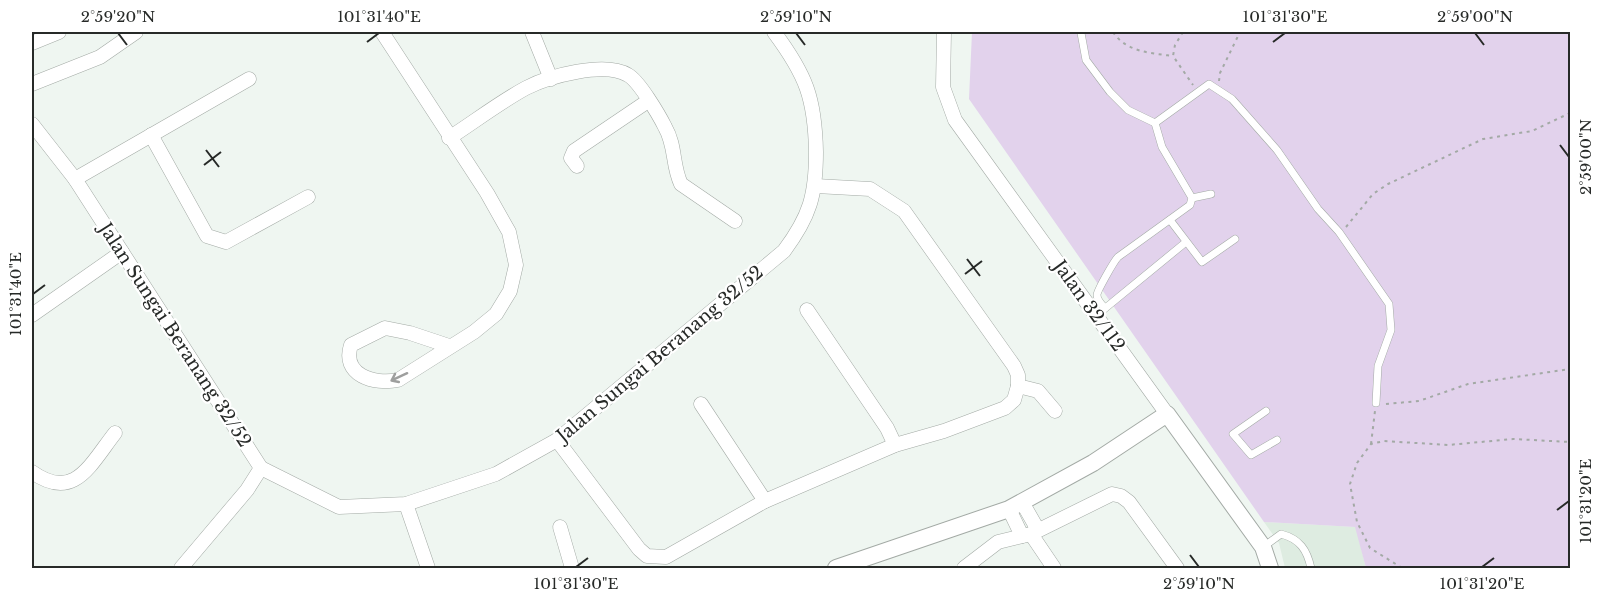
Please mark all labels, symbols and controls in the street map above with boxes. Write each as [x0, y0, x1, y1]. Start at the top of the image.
text: 2°59'20"N [81, 7, 155, 26]
text: 101°31'40"E [337, 7, 421, 26]
text: 2°59'10"N [760, 7, 832, 26]
text: 101°31'30"E [1243, 7, 1327, 26]
text: 2°59'00"N [1437, 7, 1513, 26]
text: 2°59'00"N [1576, 119, 1595, 195]
street label: Jalan Sungai Beranang 32/52 [93, 217, 256, 451]
text: 101°31'40"E [6, 252, 25, 336]
street label: Jalan 32/112 [1047, 254, 1129, 356]
street label: Jalan Sungai Beranang 32/52 [551, 261, 768, 448]
one-way arrow [391, 372, 409, 384]
text: 101°31'20"E [1576, 459, 1595, 543]
text: 101°31'30"E [534, 574, 618, 593]
text: 2°59'10"N [1163, 574, 1235, 593]
text: 101°31'20"E [1440, 574, 1524, 593]

